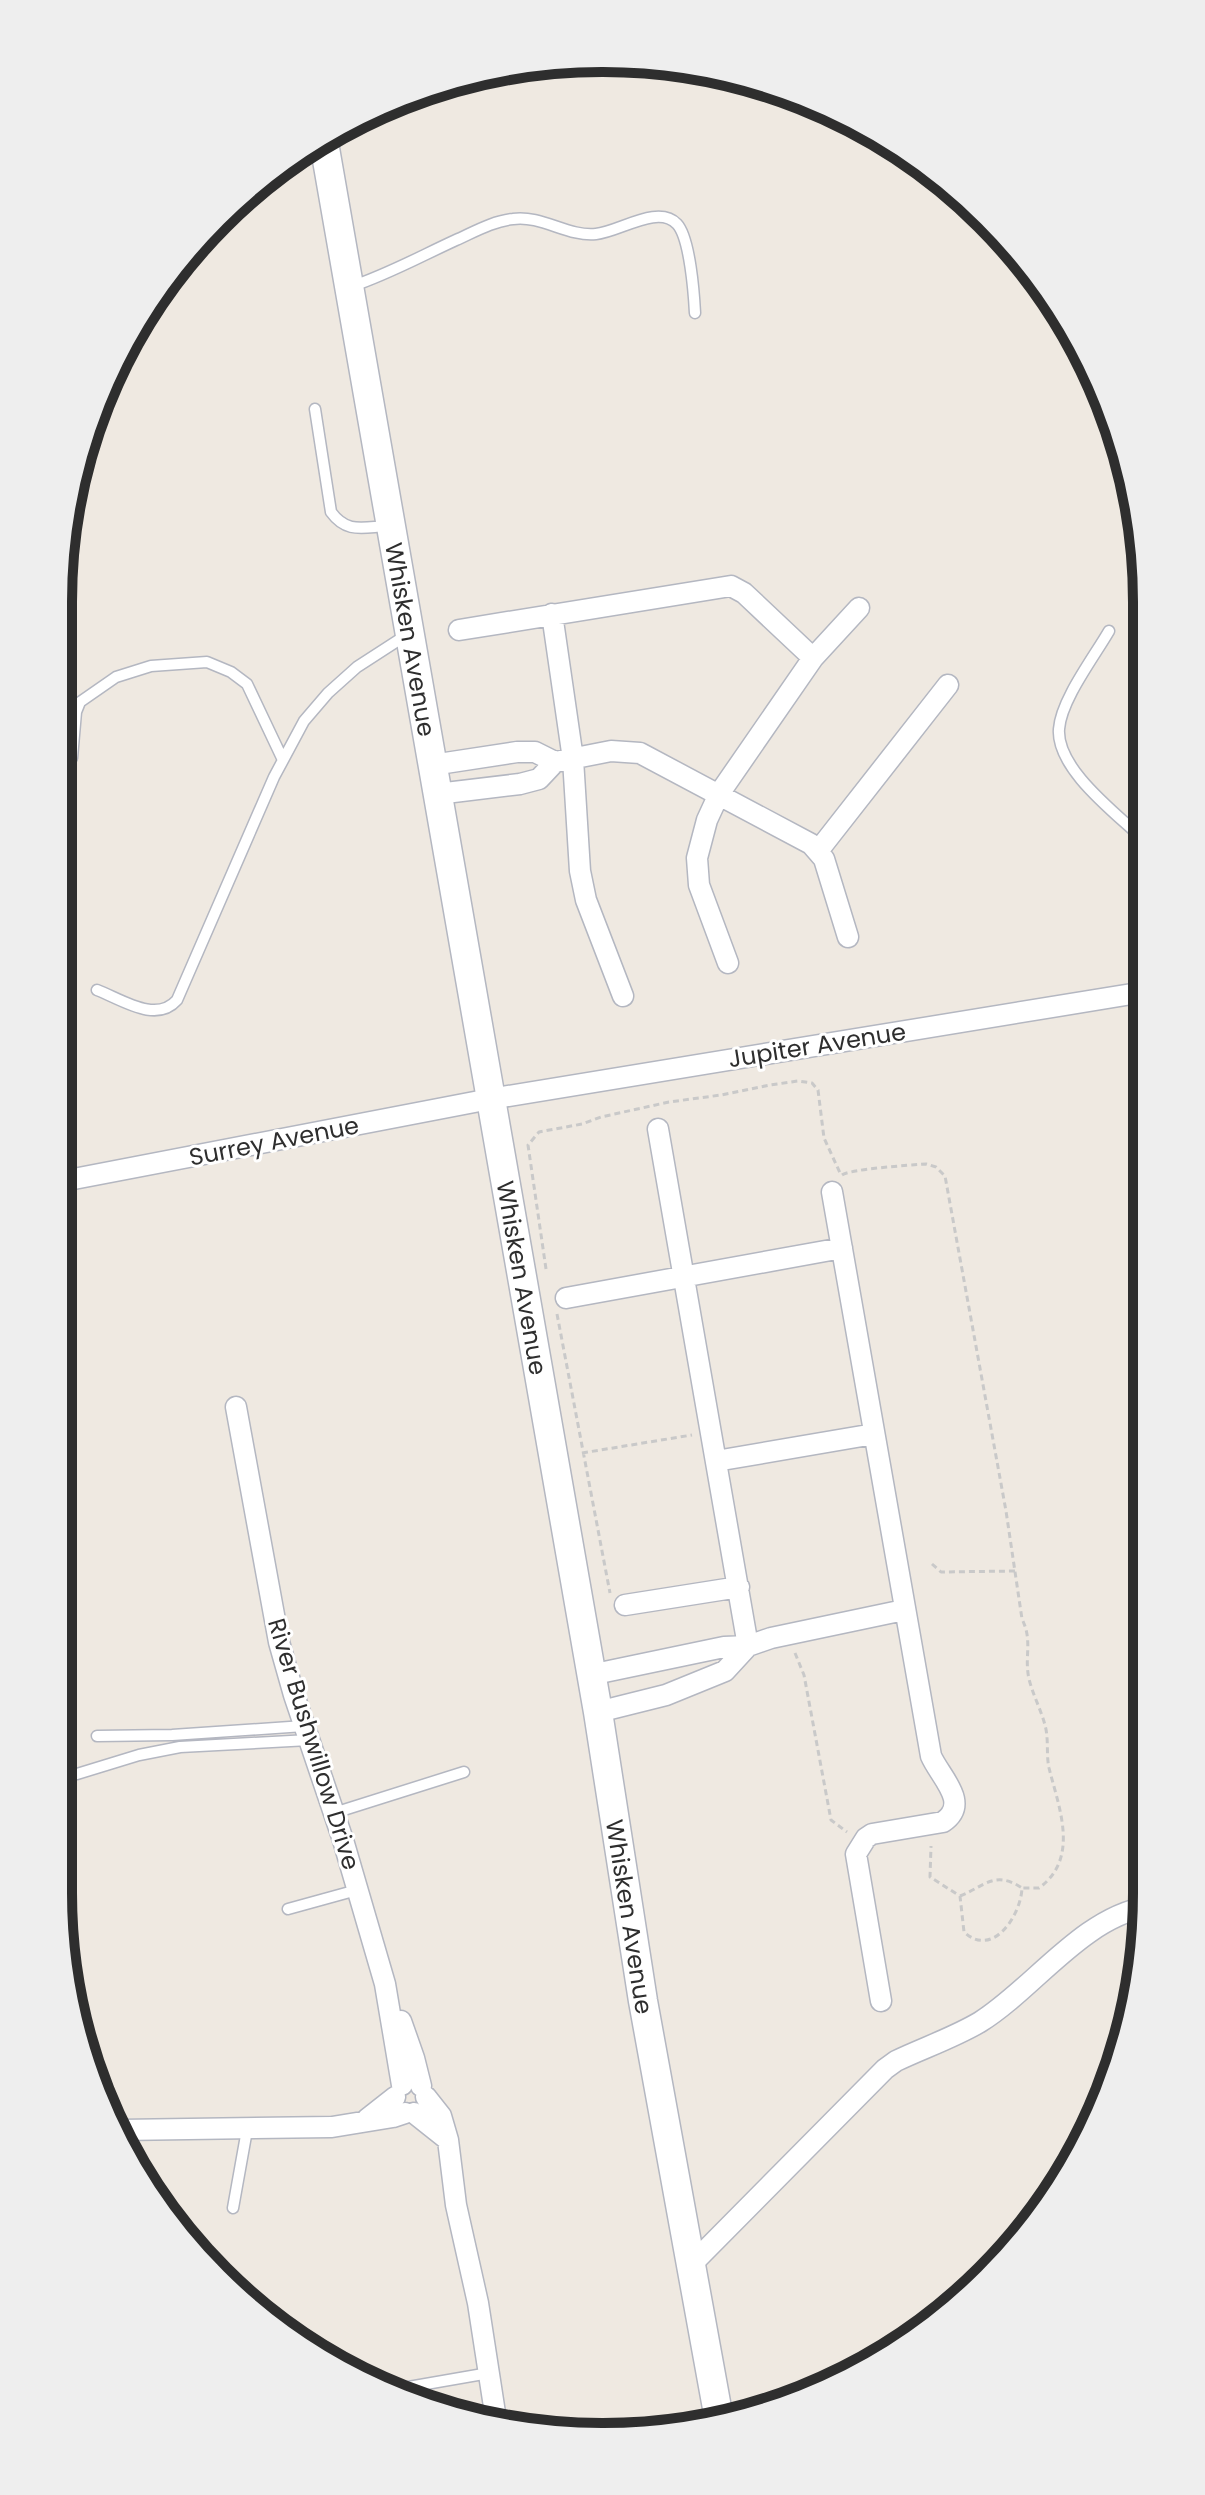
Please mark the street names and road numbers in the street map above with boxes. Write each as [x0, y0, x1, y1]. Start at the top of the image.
street label: Whisken Avenue [378, 540, 444, 739]
street label: Jupiter Avenue [726, 1015, 908, 1075]
street label: Surrey Avenue [186, 1108, 362, 1174]
street label: Whisken Avenue [489, 1178, 555, 1377]
street label: River Bushwillow Drive [260, 1614, 368, 1874]
street label: Whisken Avenue [598, 1817, 662, 2017]

